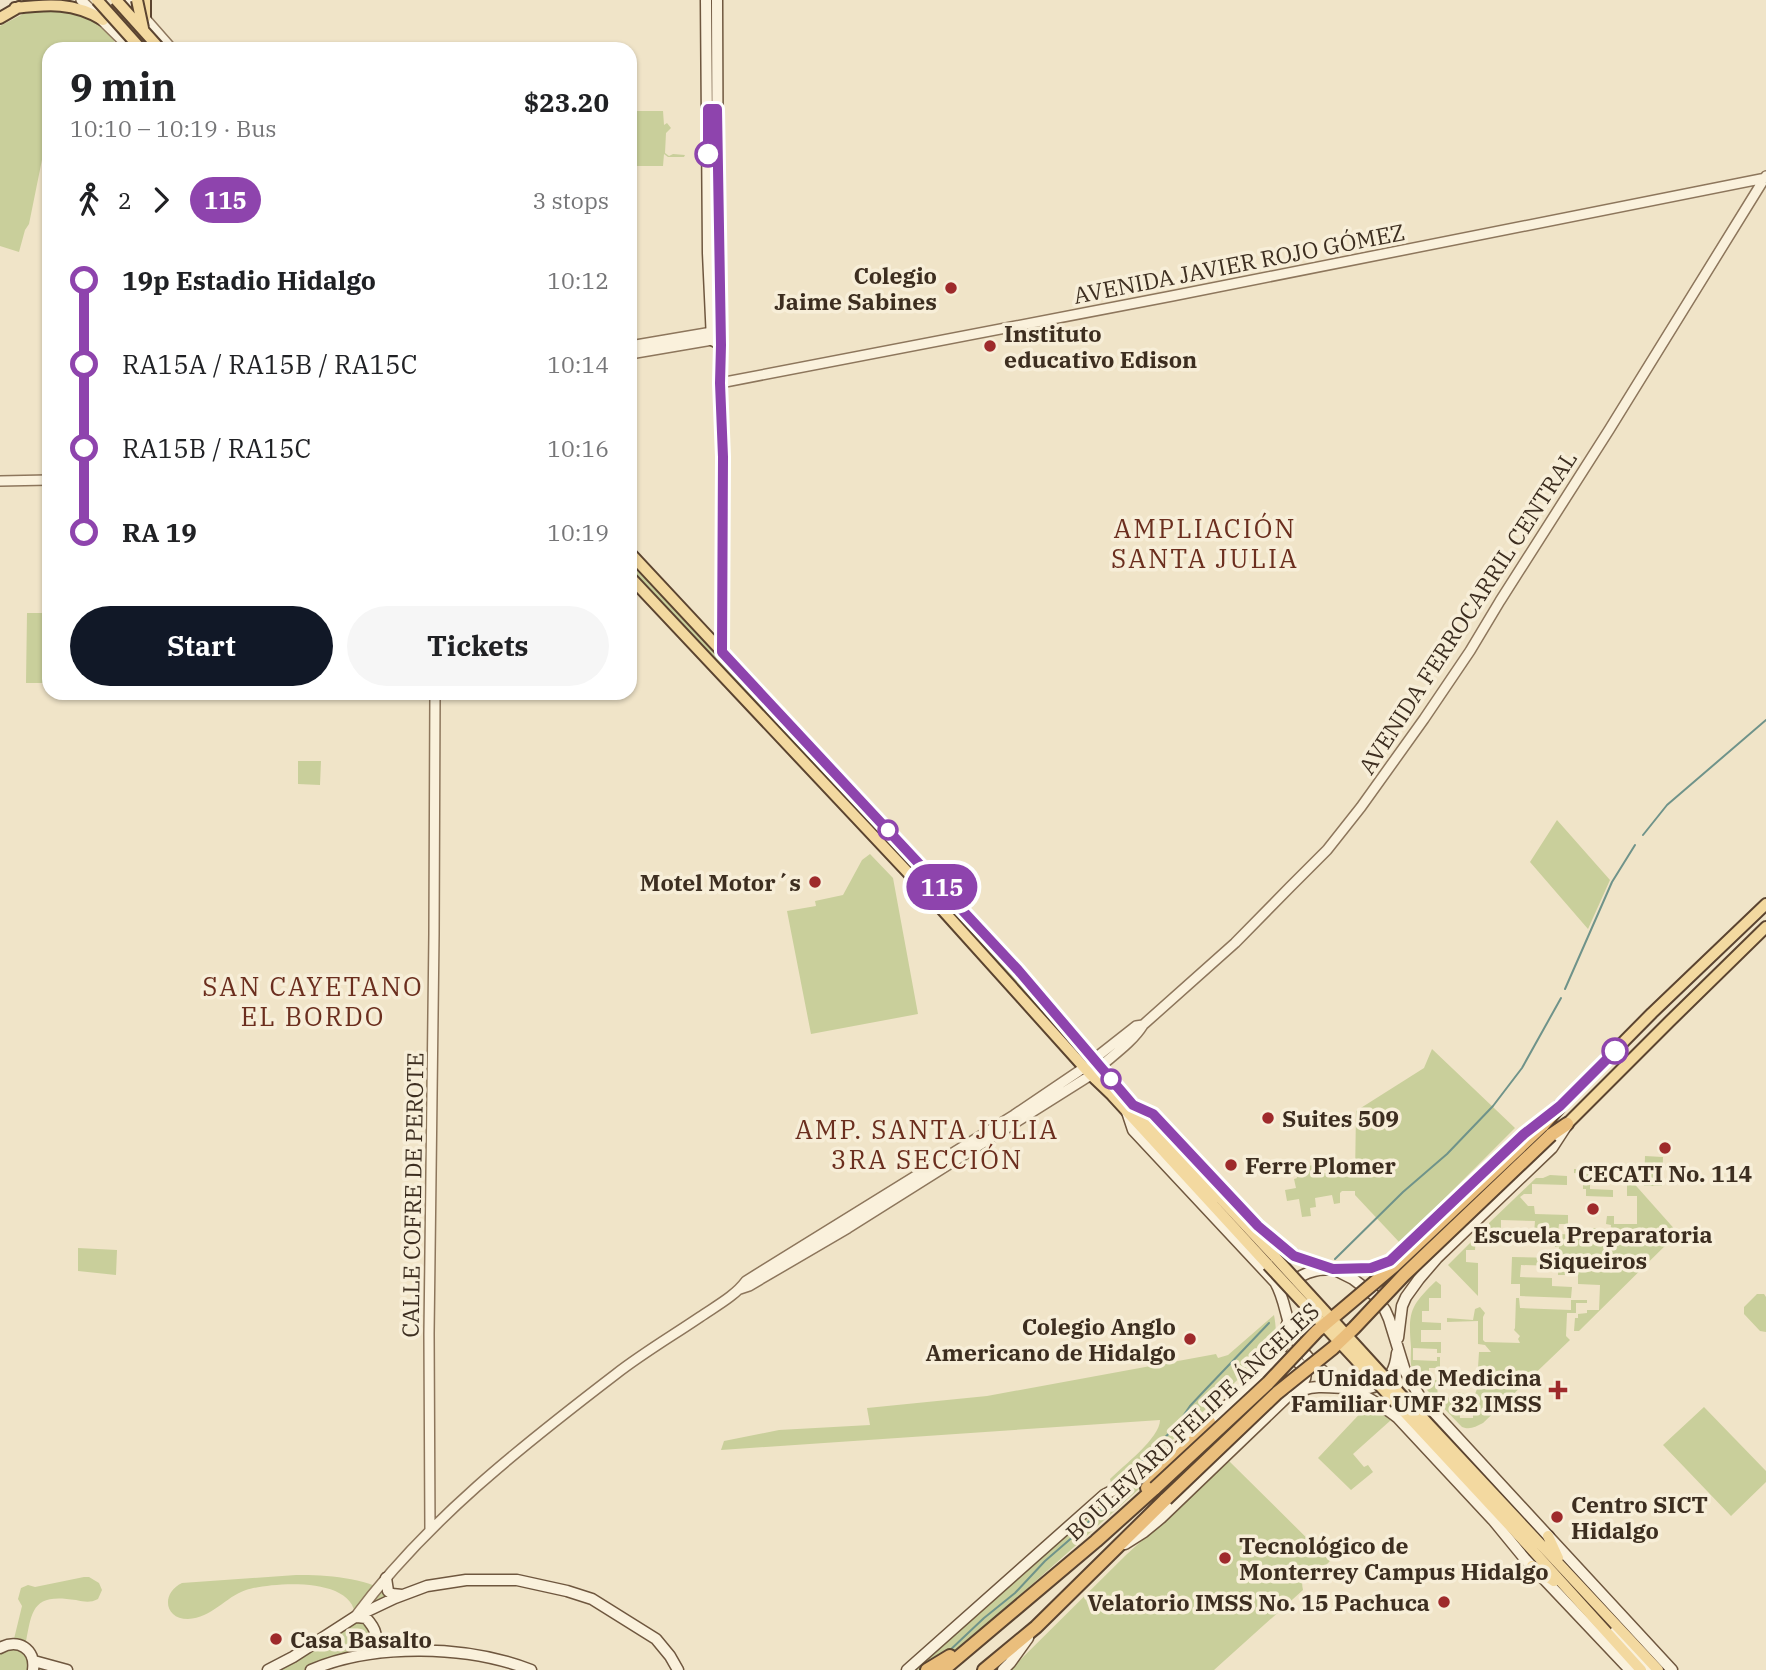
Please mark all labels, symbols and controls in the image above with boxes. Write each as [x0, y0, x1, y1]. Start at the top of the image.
text: 9 min [70, 62, 176, 111]
text: $23.20 [524, 85, 609, 119]
text: 10:10 – 10:19 · Bus [70, 113, 277, 143]
unlabelled marker [695, 141, 721, 167]
icon: walk [70, 181, 108, 219]
icon: forward [142, 181, 180, 219]
text: 115 [204, 184, 247, 216]
text: 2 [118, 185, 132, 215]
text: 3 stops [532, 185, 609, 215]
street label: AVENIDA JAVIER ROJO GÓMEZ [1071, 216, 1407, 310]
place label: Colegio Jaime Sabines [774, 260, 937, 316]
text: 19p Estadio Hidalgo [122, 263, 376, 297]
text: 10:12 [547, 265, 609, 295]
marker: Colegio Jaime Sabines [943, 280, 959, 296]
place label: Instituto educativo Edison [1004, 318, 1197, 374]
marker: Instituto educativo Edison [982, 338, 998, 354]
text: RA15A / RA15B / RA15C [122, 347, 418, 381]
text: 10:14 [547, 349, 609, 379]
text: RA15B / RA15C [122, 431, 311, 465]
text: 10:16 [547, 433, 609, 463]
street label: AVENIDA FERROCARRIL CENTRAL [1351, 445, 1583, 779]
district label: AMPLIACIÓN SANTA JULIA [1111, 511, 1299, 575]
text: RA 19 [122, 515, 197, 549]
text: 10:19 [547, 517, 609, 547]
button: Start [70, 606, 333, 686]
button: Tickets [347, 606, 609, 686]
unlabelled marker [878, 820, 898, 840]
line badge: 115 [902, 864, 982, 910]
place label: Motel Motor´s [640, 867, 801, 897]
text: 115 [920, 871, 964, 903]
marker: Motel Motor´s [807, 874, 823, 890]
district label: SAN CAYETANO EL BORDO [202, 969, 424, 1033]
unlabelled marker [1602, 1038, 1628, 1064]
street label: CALLE COFRE DE PEROTE [395, 1052, 429, 1338]
unlabelled marker [1101, 1069, 1121, 1089]
place label: Suites 509 [1282, 1103, 1399, 1133]
marker: Suites 509 [1260, 1110, 1276, 1126]
district label: AMP. SANTA JULIA 3RA SECCIÓN [795, 1112, 1059, 1176]
marker: CECATI No. 114 [1657, 1140, 1673, 1156]
place label: Ferre Plomer [1245, 1150, 1396, 1180]
marker: Ferre Plomer [1223, 1157, 1239, 1173]
place label: CECATI No. 114 [1578, 1158, 1753, 1188]
marker: Escuela Preparatoria Siqueiros [1585, 1201, 1601, 1217]
place label: Escuela Preparatoria Siqueiros [1473, 1219, 1713, 1275]
street label: BOULEVARD FELIPE ÁNGELES [1059, 1295, 1325, 1547]
place label: Colegio Anglo Americano de Hidalgo [925, 1311, 1176, 1367]
marker: Colegio Anglo Americano de Hidalgo [1182, 1331, 1198, 1347]
place label: Unidad de Medicina Familiar UMF 32 IMSS [1291, 1362, 1542, 1418]
marker: Unidad de Medicina Familiar UMF 32 IMSS [1548, 1380, 1568, 1400]
place label: Centro SICT Hidalgo [1571, 1489, 1708, 1545]
marker: Centro SICT Hidalgo [1549, 1509, 1565, 1525]
place label: Tecnológico de Monterrey Campus Hidalgo [1239, 1530, 1549, 1586]
marker: Tecnológico de Monterrey Campus Hidalgo [1217, 1550, 1233, 1566]
place label: Velatorio IMSS No. 15 Pachuca [1087, 1587, 1430, 1617]
marker: Velatorio IMSS No. 15 Pachuca [1436, 1594, 1452, 1610]
place label: Casa Basalto [290, 1624, 432, 1654]
marker: Casa Basalto [268, 1631, 284, 1647]

